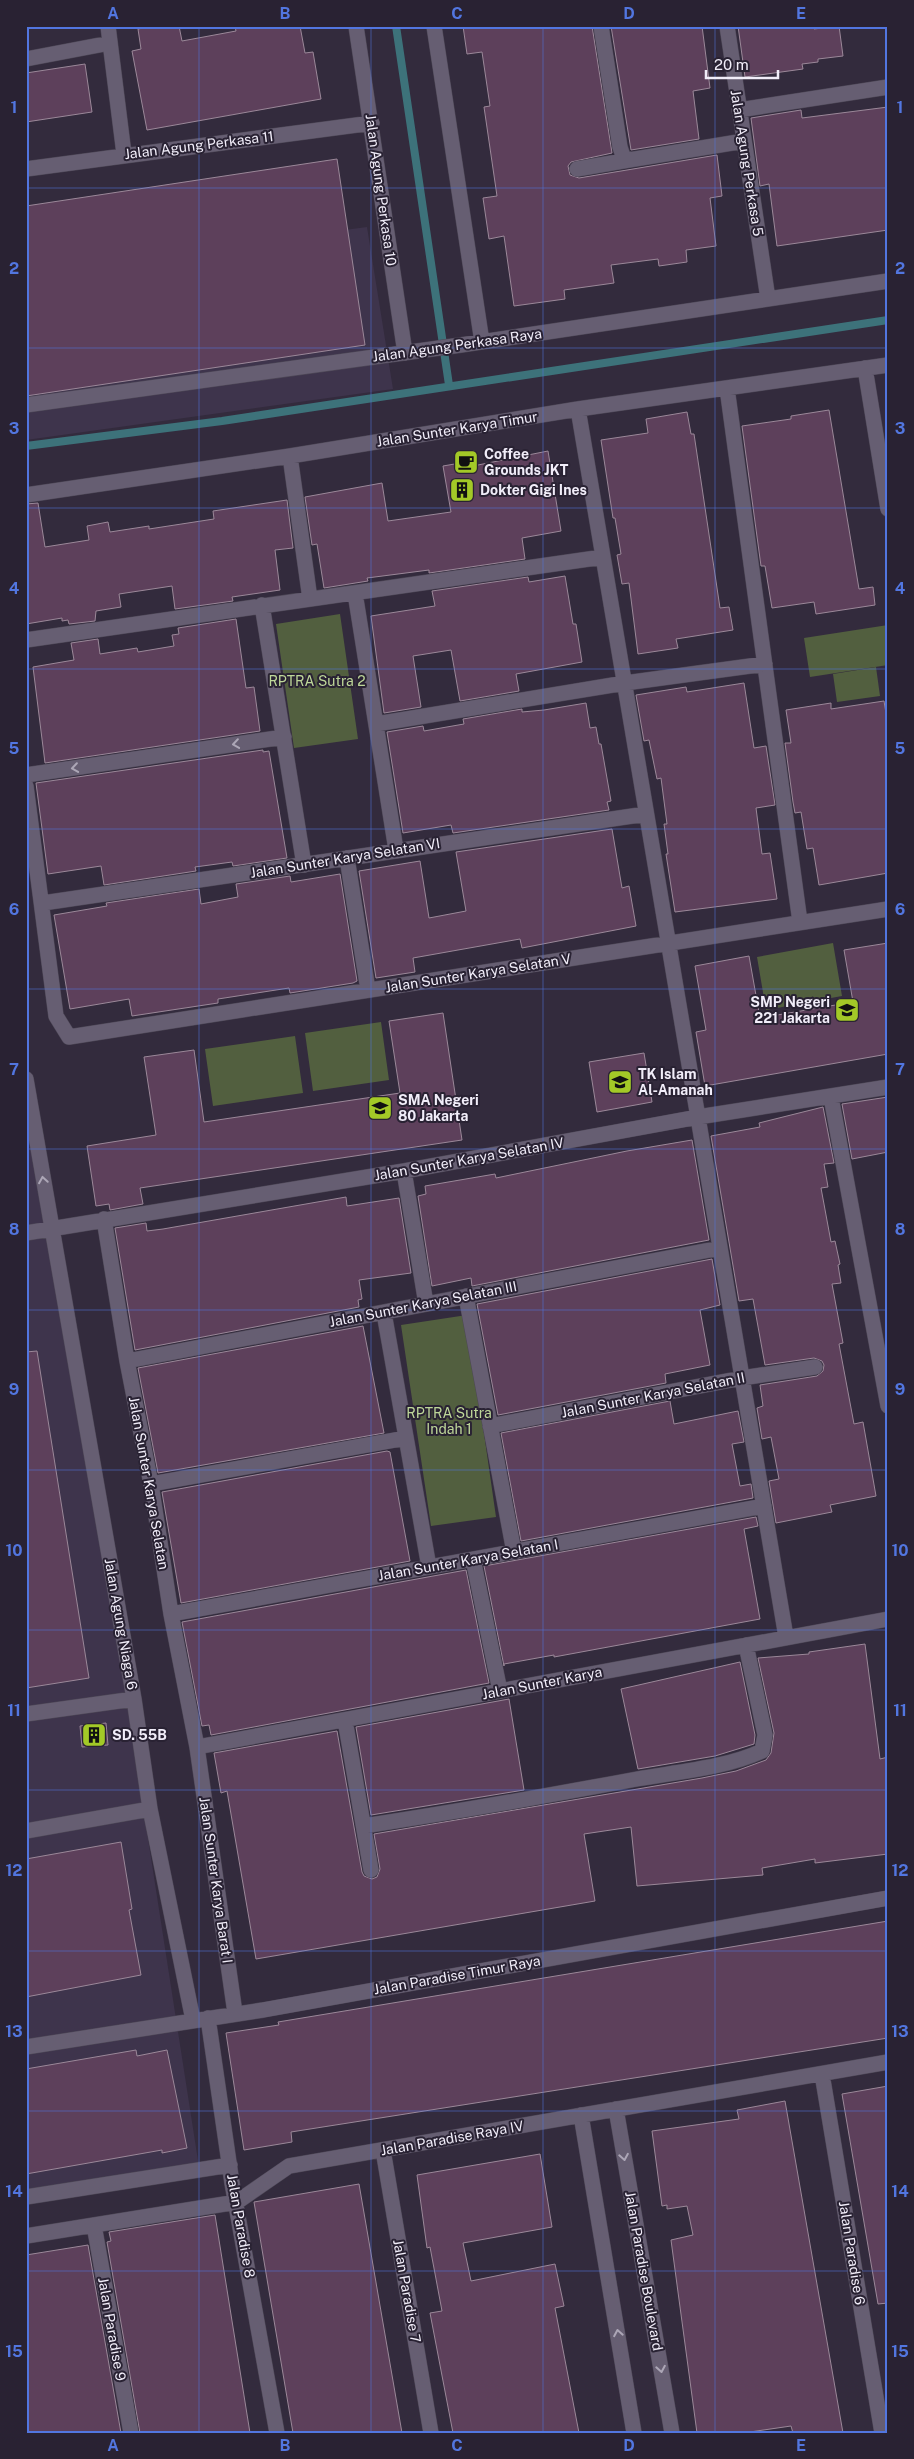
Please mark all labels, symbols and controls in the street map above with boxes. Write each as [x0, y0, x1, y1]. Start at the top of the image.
text: A [107, 4, 119, 23]
text: B [280, 4, 291, 23]
text: C [451, 4, 463, 23]
text: D [623, 4, 635, 23]
text: E [796, 4, 806, 23]
scale bar [706, 48, 779, 80]
text: 20 m [714, 56, 749, 73]
street label: Jalan Agung Perkasa 5 [728, 89, 766, 237]
text: 1 [11, 98, 17, 117]
text: 1 [897, 98, 903, 117]
street label: Jalan Agung Perkasa 10 [362, 113, 400, 267]
street label: Jalan Agung Perkasa 11 [123, 128, 275, 162]
text: 2 [9, 259, 19, 278]
text: 2 [895, 259, 905, 278]
street label: Jalan Agung Perkasa Raya [371, 325, 543, 365]
street label: Jalan Sunter Karya Timur [375, 408, 539, 450]
text: 3 [9, 419, 19, 438]
text: 3 [895, 419, 905, 438]
place label: Coffee Grounds JKT [484, 446, 569, 478]
cafe icon: Coffee Grounds JKT [453, 449, 479, 475]
building icon: Dokter Gigi Ines [449, 477, 475, 503]
place label: Dokter Gigi Ines [480, 482, 587, 498]
text: 4 [9, 579, 20, 598]
text: 4 [895, 579, 906, 598]
park label: RPTRA Sutra 2 [268, 673, 366, 689]
text: 5 [9, 739, 20, 758]
one-way arrow [231, 739, 240, 749]
text: 5 [895, 739, 906, 758]
one-way arrow [70, 762, 78, 773]
street label: Jalan Sunter Karya Selatan VI [249, 835, 441, 881]
text: 6 [9, 900, 19, 919]
text: 6 [895, 900, 905, 919]
street label: Jalan Sunter Karya Selatan V [384, 950, 573, 996]
place label: SMP Negeri 221 Jakarta [750, 994, 830, 1026]
school or university icon: SMP Negeri 221 Jakarta [834, 997, 860, 1023]
text: 7 [9, 1060, 19, 1079]
text: 7 [895, 1060, 905, 1079]
place label: TK Islam Al-Amanah [638, 1066, 713, 1098]
school or university icon: TK Islam Al-Amanah [607, 1069, 633, 1095]
place label: SMA Negeri 80 Jakarta [398, 1092, 479, 1124]
school or university icon: SMA Negeri 80 Jakarta [367, 1095, 393, 1121]
street label: Jalan Sunter Karya Selatan IV [373, 1134, 566, 1184]
one-way arrow [38, 1176, 48, 1184]
text: 8 [9, 1220, 20, 1239]
text: 8 [895, 1220, 906, 1239]
street label: Jalan Sunter Karya Selatan III [328, 1278, 518, 1330]
street label: Jalan Sunter Karya Selatan II [560, 1369, 746, 1421]
text: 9 [9, 1380, 19, 1399]
text: 9 [895, 1380, 905, 1399]
street label: Jalan Sunter Karya Selatan [126, 1395, 172, 1571]
park label: RPTRA Sutra Indah 1 [406, 1405, 492, 1437]
street label: Jalan Sunter Karya Selatan I [377, 1536, 559, 1584]
text: 10 [5, 1541, 23, 1560]
text: 10 [891, 1541, 909, 1560]
street label: Jalan Agung Niaga 6 [102, 1557, 141, 1691]
street label: Jalan Sunter Karya [481, 1664, 603, 1702]
text: 11 [7, 1701, 21, 1720]
text: 11 [893, 1701, 907, 1720]
building icon: SD. 55B [81, 1722, 107, 1748]
place label: SD. 55B [112, 1727, 167, 1743]
street label: Jalan Sunter Karya Barat I [196, 1796, 236, 1964]
text: 12 [5, 1861, 23, 1880]
text: 12 [891, 1861, 909, 1880]
street label: Jalan Paradise Timur Raya [372, 1952, 542, 1998]
text: 13 [5, 2022, 23, 2041]
text: 13 [891, 2022, 909, 2041]
street label: Jalan Paradise Raya IV [379, 2117, 525, 2158]
one-way arrow [619, 2153, 629, 2162]
street label: Jalan Paradise 8 [224, 2173, 258, 2279]
text: 14 [5, 2182, 23, 2201]
text: 14 [891, 2182, 909, 2201]
street label: Jalan Paradise Boulevard [622, 2190, 666, 2352]
street label: Jalan Paradise 6 [836, 2200, 868, 2306]
street label: Jalan Paradise 7 [390, 2238, 424, 2344]
street label: Jalan Paradise 9 [95, 2276, 129, 2382]
one-way arrow [613, 2329, 623, 2337]
text: 15 [5, 2342, 23, 2361]
text: 15 [891, 2342, 909, 2361]
one-way arrow [656, 2365, 666, 2373]
text: A [107, 2436, 119, 2455]
text: B [280, 2436, 291, 2455]
text: C [451, 2436, 463, 2455]
text: D [623, 2436, 635, 2455]
text: E [796, 2436, 806, 2455]

